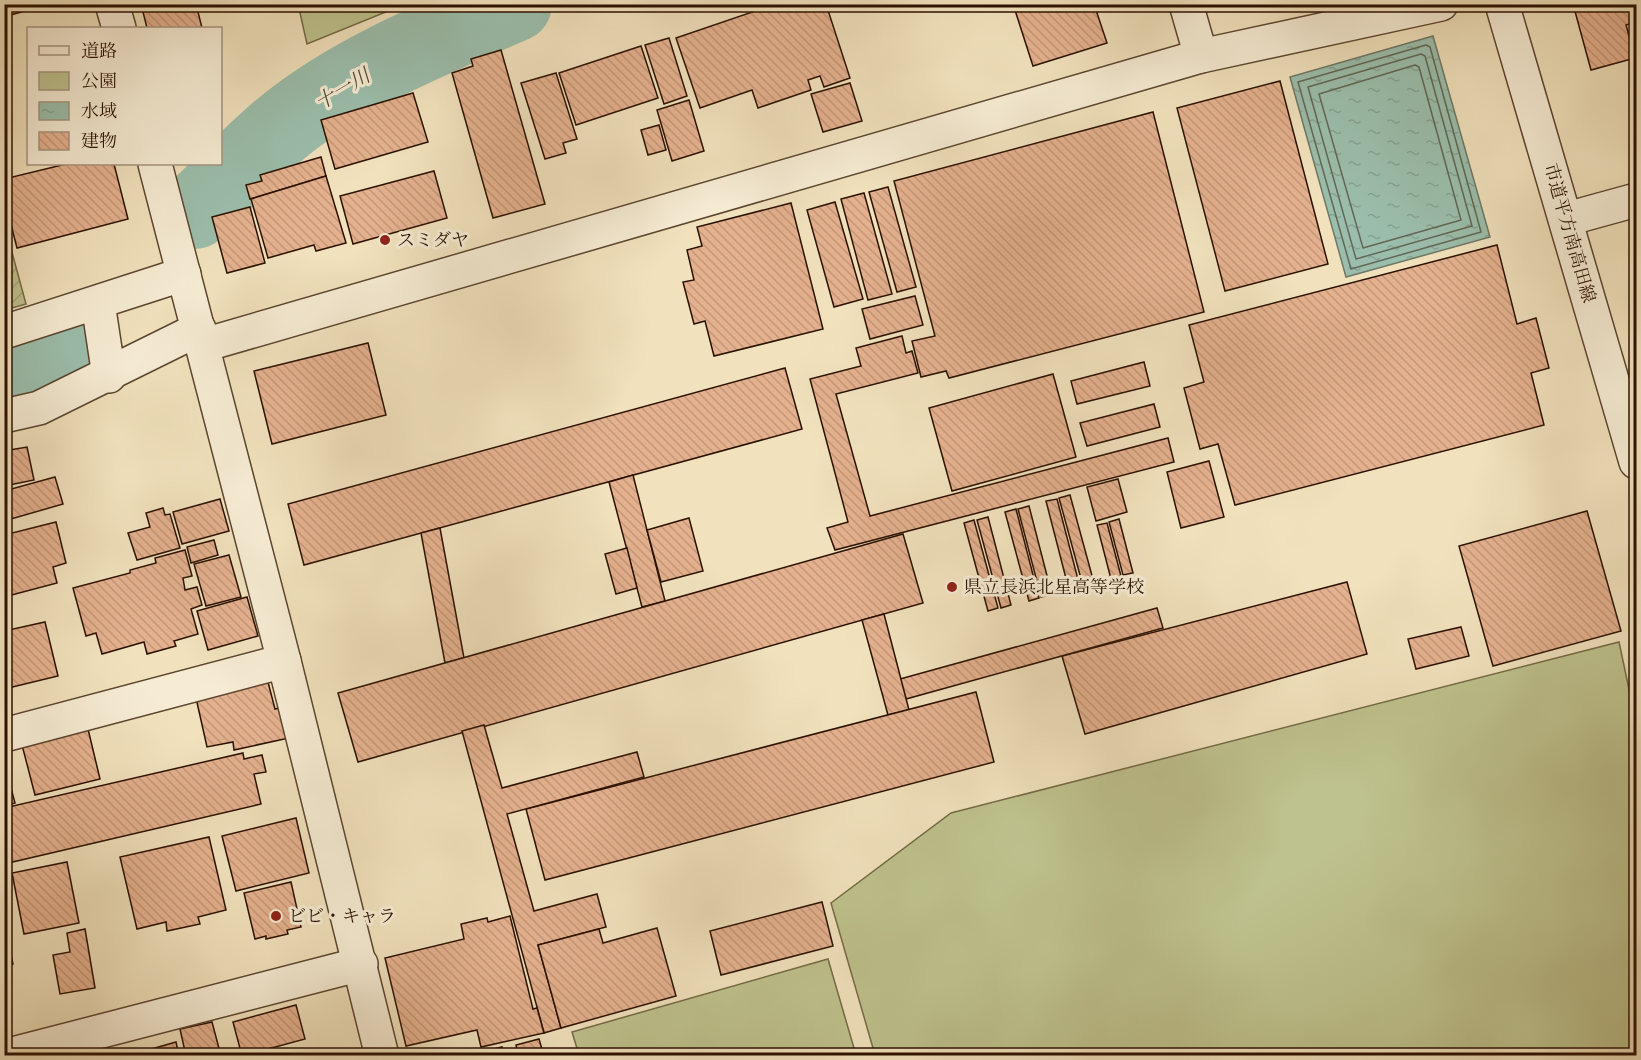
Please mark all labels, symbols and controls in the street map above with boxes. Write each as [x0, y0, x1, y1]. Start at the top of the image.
legend [27, 27, 222, 165]
text: 道路 [81, 41, 117, 63]
water label: 十一川 [311, 63, 377, 116]
text: 公園 [81, 71, 117, 93]
text: 水域 [81, 101, 117, 123]
text: 建物 [81, 131, 117, 153]
street label: 市道平方南高田線 [1539, 161, 1599, 306]
place label: スミダヤ [397, 230, 469, 252]
marker: スミダヤ [378, 233, 392, 247]
place label: 県立長浜北星高等学校 [964, 577, 1144, 599]
marker: 県立長浜北星高等学校 [945, 580, 959, 594]
place label: ビビ・キャラ [288, 906, 396, 928]
marker: ビビ・キャラ [269, 909, 283, 923]

